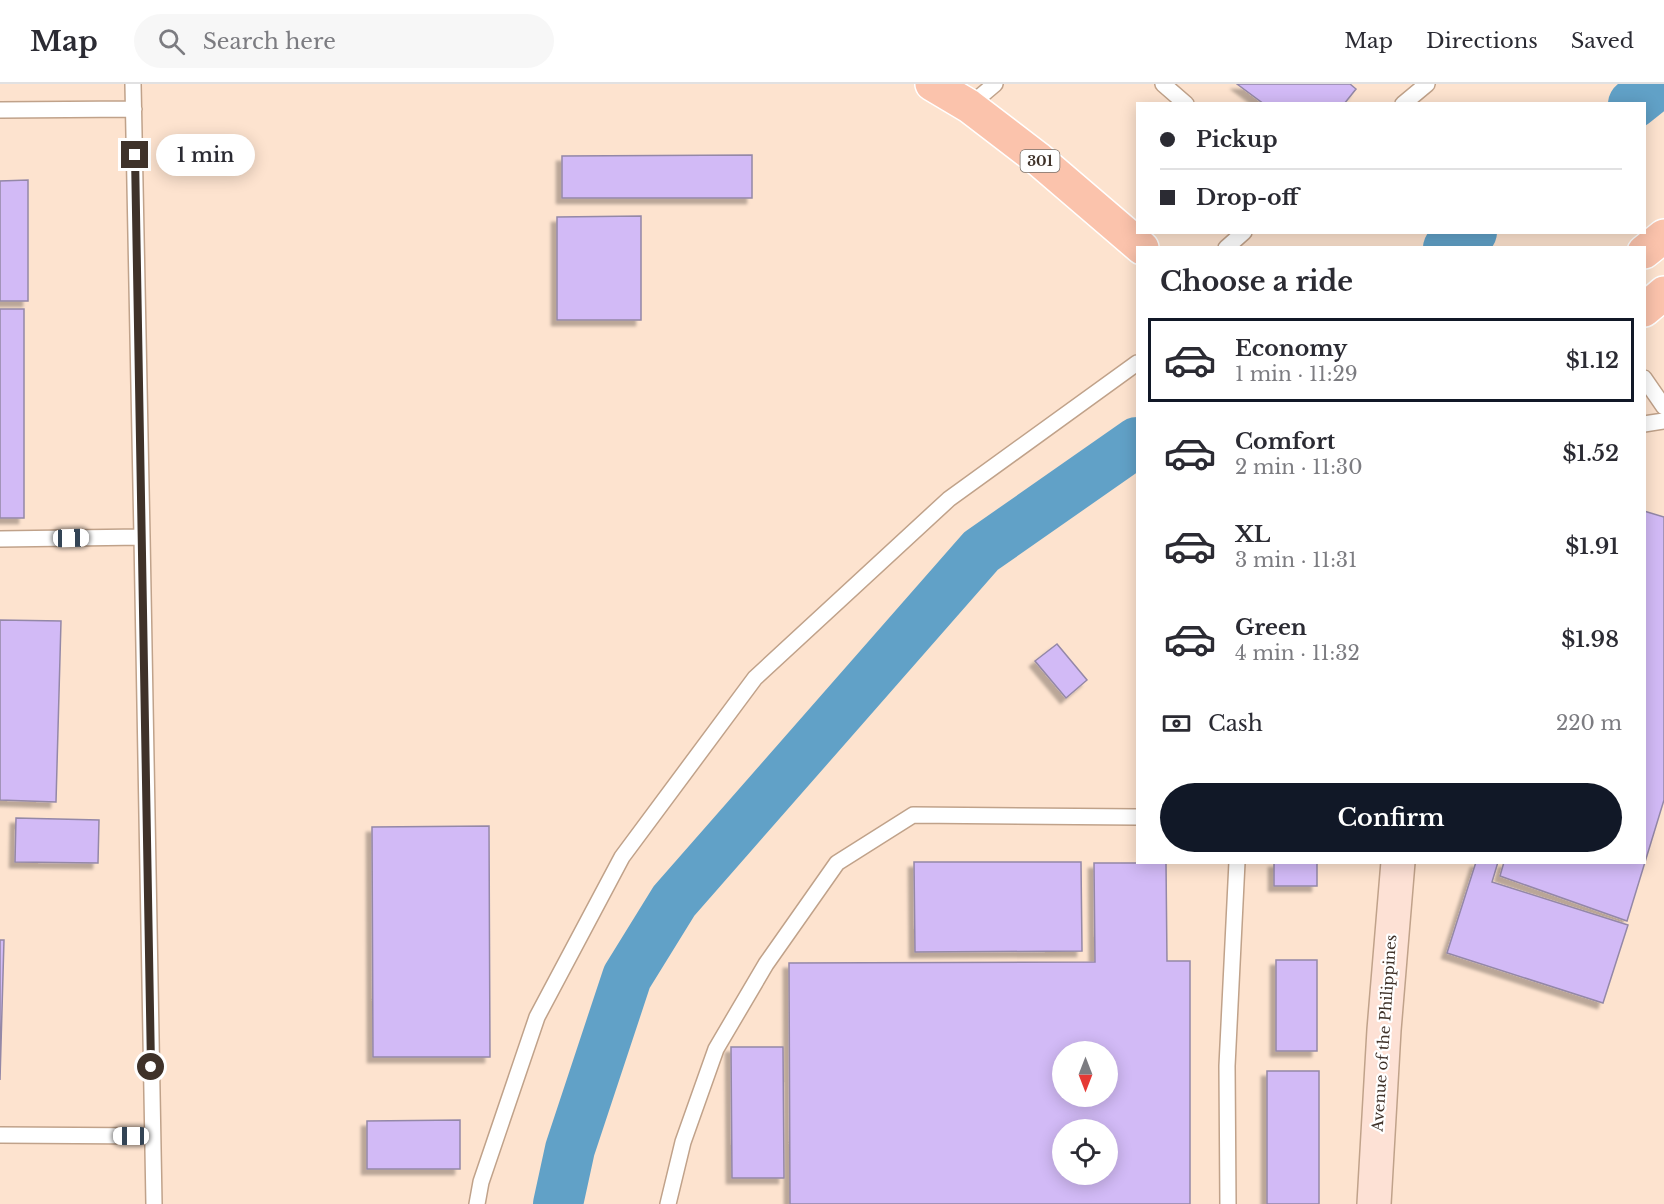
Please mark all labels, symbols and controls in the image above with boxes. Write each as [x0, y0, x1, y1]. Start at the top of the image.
search box [134, 14, 554, 68]
text: Map [30, 24, 98, 59]
icon: search [155, 25, 188, 58]
text: Search here [203, 28, 336, 55]
text: Map [1344, 28, 1393, 54]
text: Directions [1426, 28, 1538, 54]
text: Saved [1571, 28, 1634, 54]
text: Pickup [1196, 126, 1278, 153]
callout: 1 min [156, 134, 255, 176]
route end [121, 141, 148, 168]
text: 1 min [177, 143, 234, 167]
road number: 301 [1020, 150, 1060, 172]
text: Drop-off [1196, 184, 1298, 211]
text: Choose a ride [1160, 265, 1353, 298]
icon: car [1163, 333, 1217, 387]
text: Economy [1235, 335, 1347, 362]
text: $1.12 [1566, 347, 1619, 374]
text: 1 min · 11:29 [1235, 362, 1358, 386]
icon: car [1163, 426, 1217, 480]
text: Comfort [1235, 428, 1335, 455]
text: $1.52 [1563, 440, 1619, 467]
text: 2 min · 11:30 [1235, 455, 1362, 479]
icon: car [1163, 519, 1217, 573]
text: XL [1235, 521, 1270, 548]
car [53, 529, 89, 547]
text: $1.91 [1565, 533, 1619, 560]
text: 3 min · 11:31 [1235, 548, 1357, 572]
icon: car [1163, 612, 1217, 666]
text: Green [1235, 614, 1307, 641]
text: $1.98 [1561, 626, 1619, 653]
text: 4 min · 11:32 [1235, 641, 1360, 665]
icon: cash [1160, 707, 1193, 740]
text: Cash [1208, 710, 1263, 737]
text: 220 m [1556, 711, 1622, 735]
button: Confirm [1160, 783, 1622, 852]
street label: Avenue of the Philippines [1368, 934, 1400, 1133]
north arrow [1052, 1041, 1118, 1107]
map controls [1052, 1041, 1118, 1185]
route start [137, 1053, 164, 1080]
button: locate [1052, 1119, 1118, 1185]
car [113, 1127, 149, 1145]

